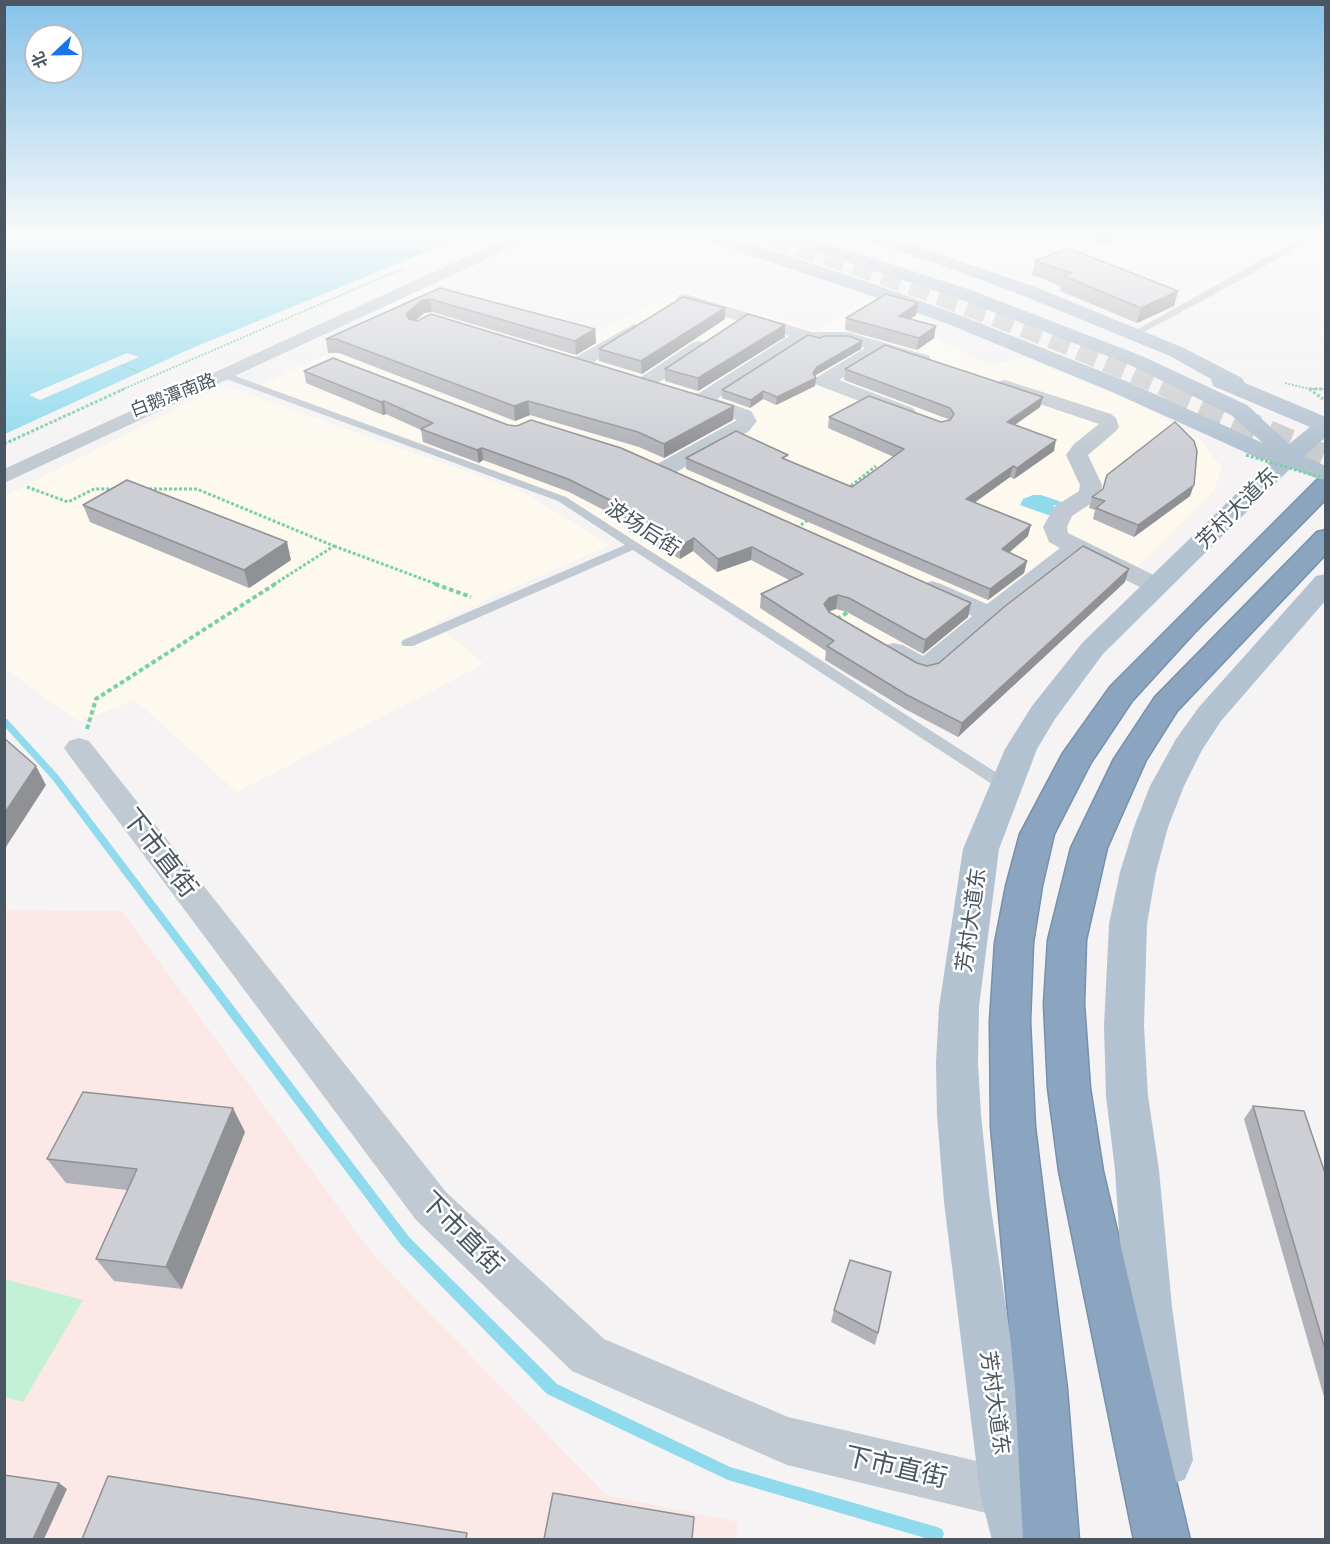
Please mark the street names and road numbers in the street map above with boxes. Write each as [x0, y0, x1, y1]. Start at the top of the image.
street label: 白鹅潭南路 [127, 369, 219, 421]
street label: 芳村大道东 [1191, 462, 1283, 554]
street label: 波场后街 [601, 495, 685, 561]
street label: 下市直街 [116, 802, 204, 904]
street label: 芳村大道东 [951, 866, 991, 974]
street label: 下市直街 [414, 1185, 510, 1281]
street label: 芳村大道东 [975, 1349, 1015, 1457]
street label: 下市直街 [842, 1440, 950, 1494]

